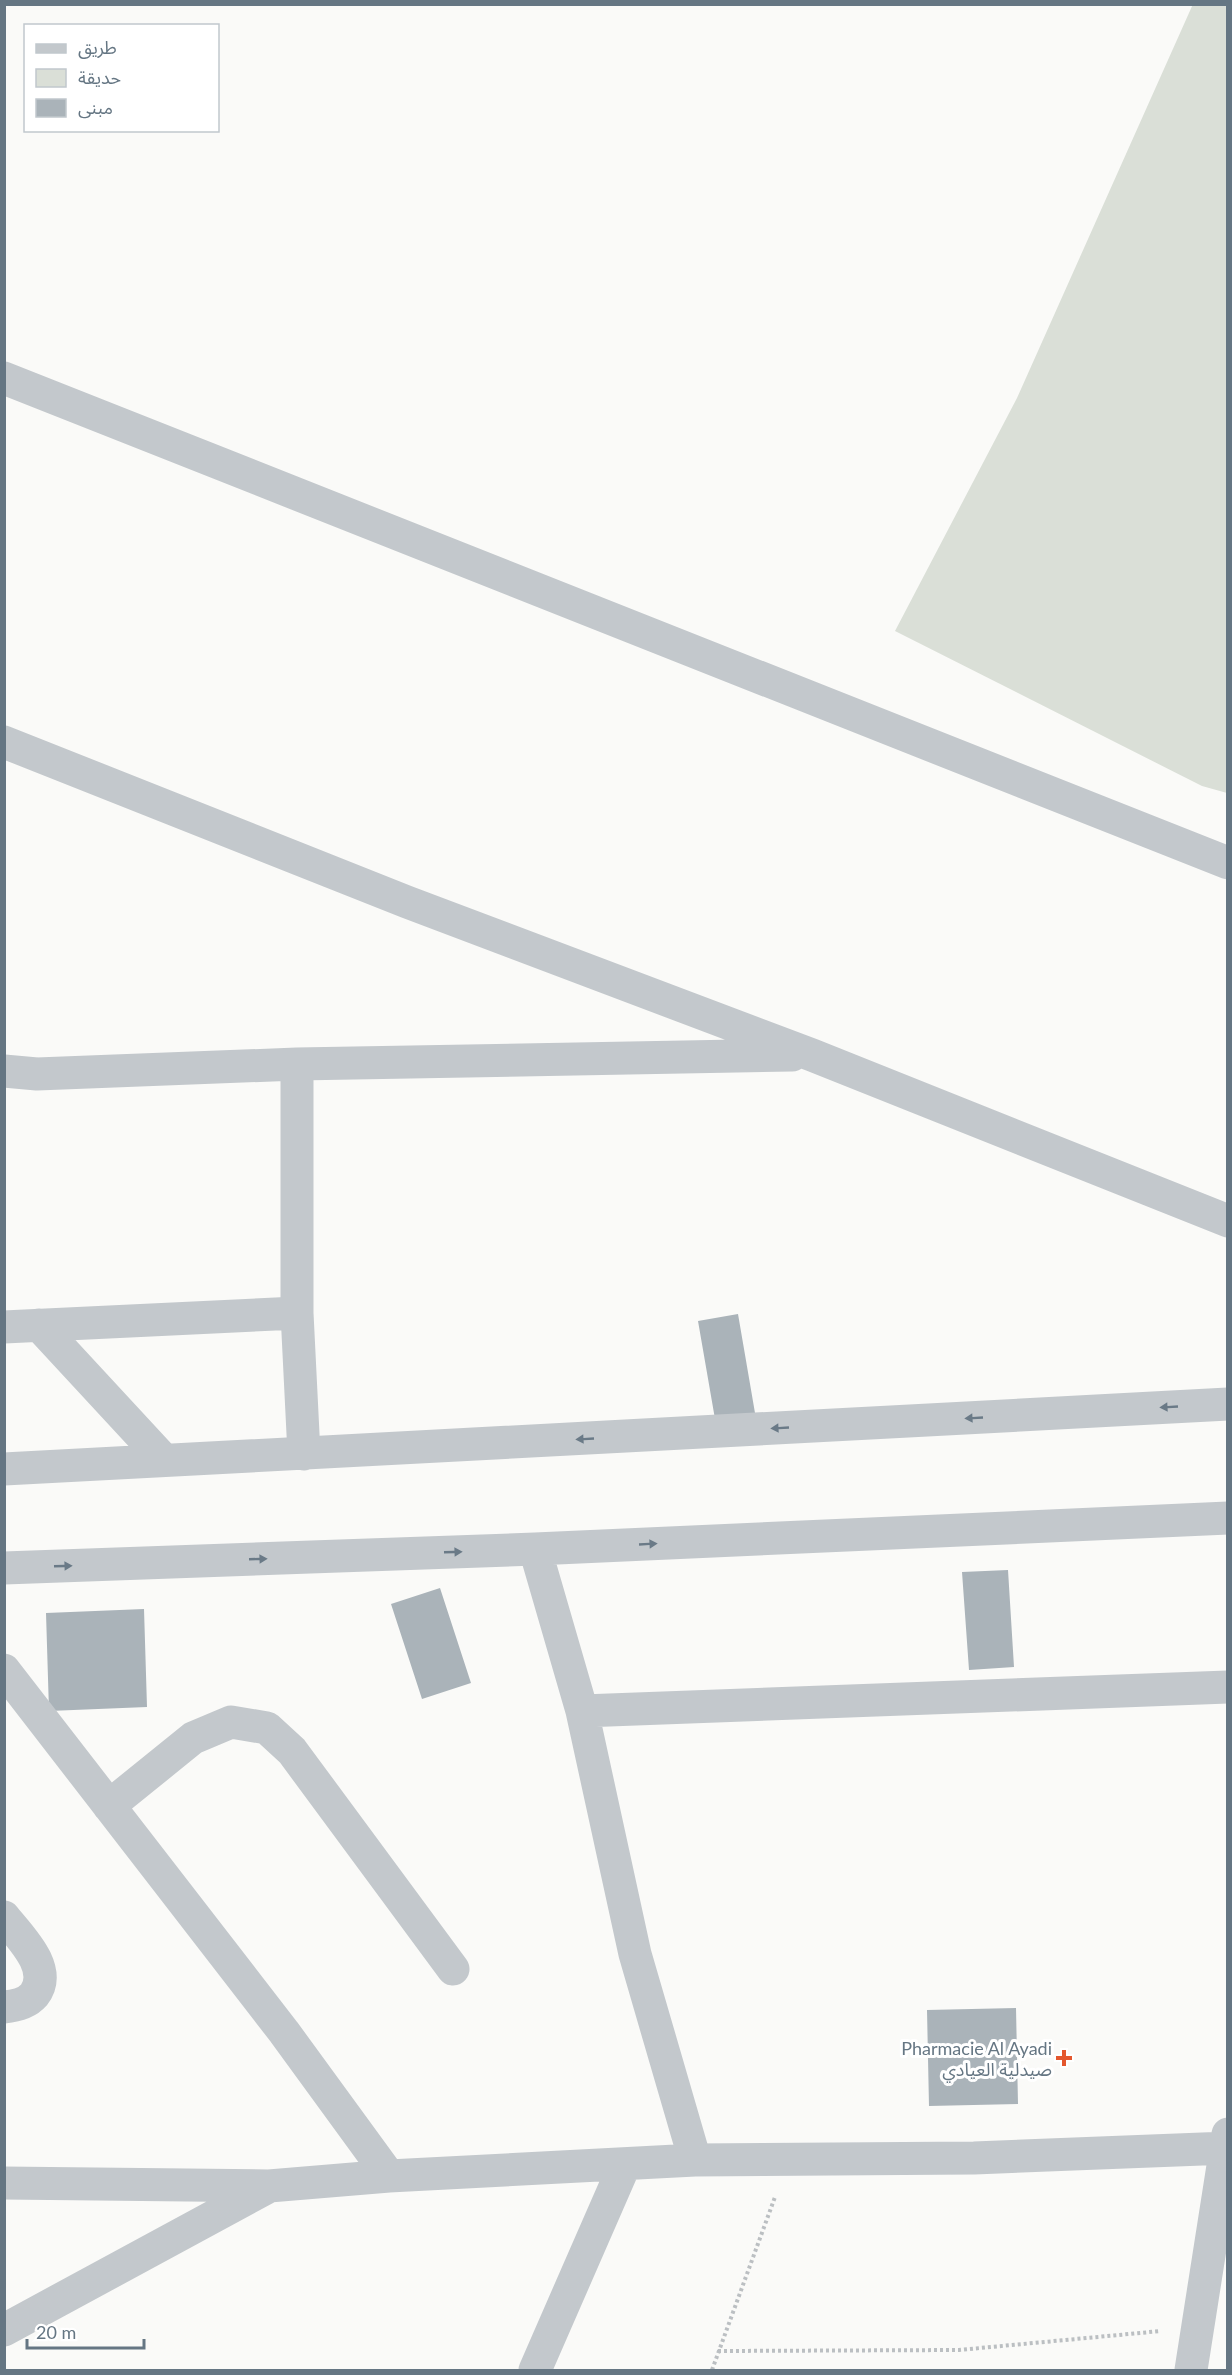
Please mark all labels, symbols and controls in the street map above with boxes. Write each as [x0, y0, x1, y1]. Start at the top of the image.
legend [24, 24, 219, 132]
text: طريق [78, 36, 117, 59]
text: حديقة [78, 66, 121, 88]
text: مبنى [78, 96, 113, 119]
one-way arrow [1160, 1403, 1179, 1412]
one-way arrow [965, 1413, 984, 1422]
one-way arrow [770, 1424, 789, 1433]
one-way arrow [575, 1434, 594, 1443]
one-way arrow [638, 1540, 657, 1549]
one-way arrow [443, 1547, 462, 1557]
one-way arrow [248, 1554, 267, 1564]
one-way arrow [53, 1561, 72, 1571]
place label: Pharmacie Al Ayadi صيدلية العيادي [901, 2037, 1052, 2083]
marker: Pharmacie Al Ayadi صيدلية العيادي [1057, 2051, 1071, 2065]
scale bar [27, 2312, 144, 2350]
text: 20 m [36, 2321, 76, 2343]

